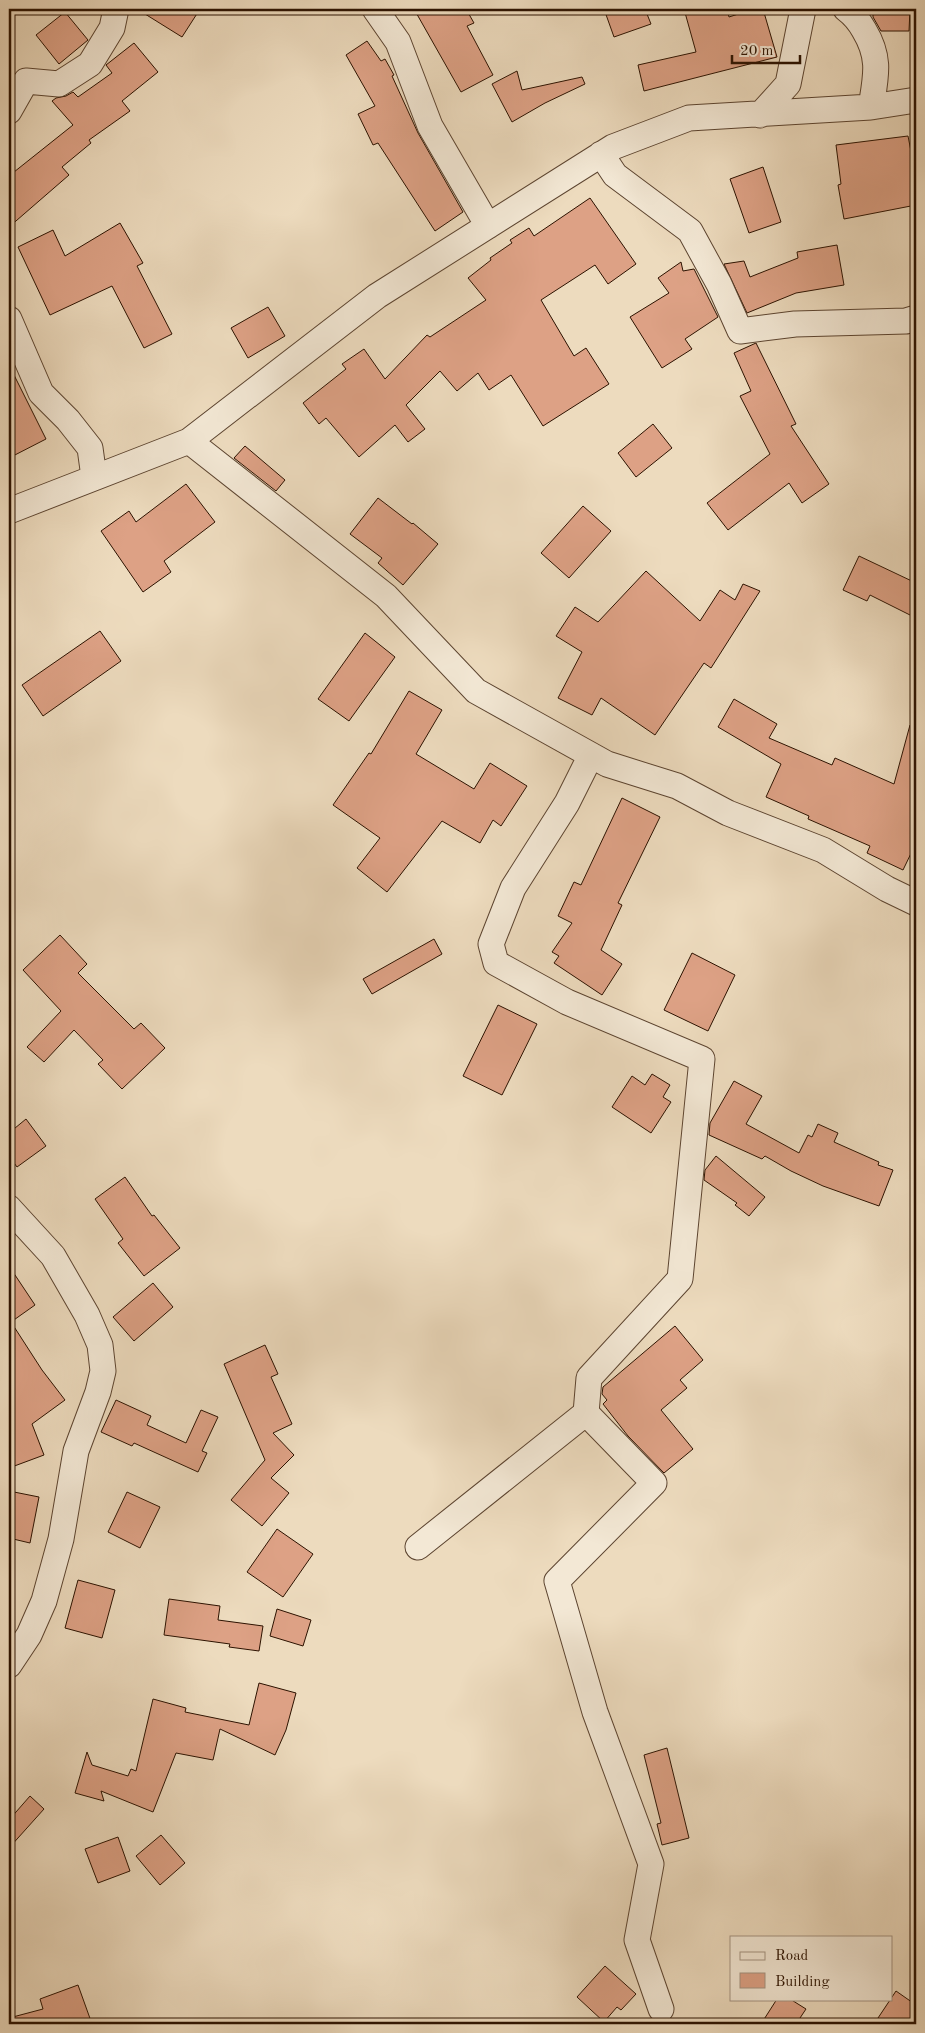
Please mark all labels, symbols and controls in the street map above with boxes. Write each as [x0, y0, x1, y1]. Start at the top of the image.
scale bar [732, 32, 800, 64]
text: 20 m [740, 44, 774, 59]
legend [730, 1936, 892, 2000]
text: Road [775, 1949, 809, 1964]
text: Building [775, 1975, 830, 1990]

